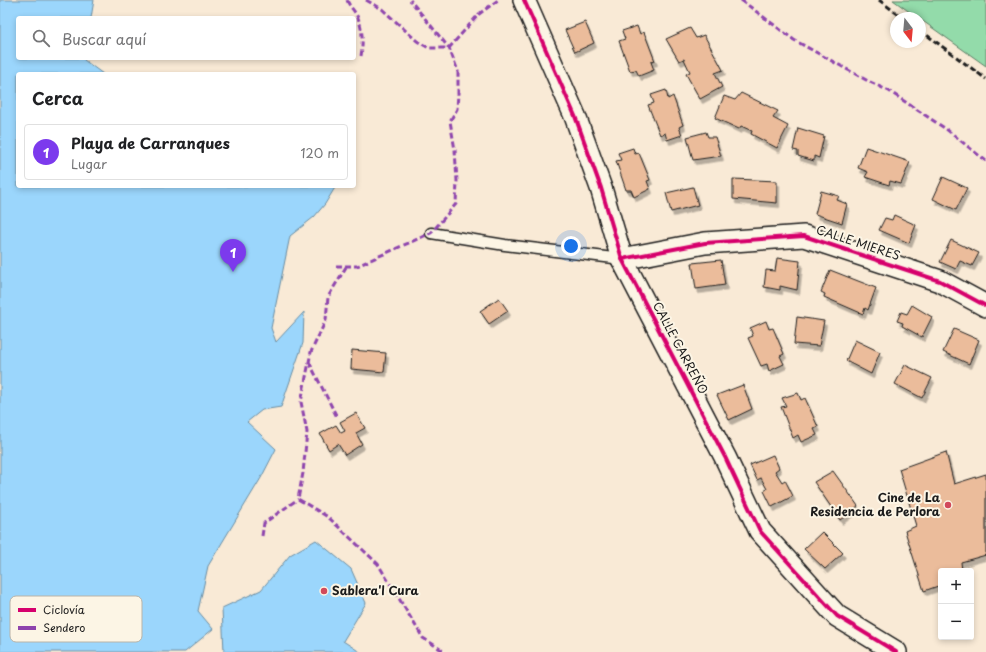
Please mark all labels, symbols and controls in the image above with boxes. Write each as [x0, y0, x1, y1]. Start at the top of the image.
north arrow [890, 12, 926, 48]
search box [16, 16, 356, 60]
icon: search [30, 27, 52, 49]
text: Buscar aquí [62, 27, 146, 50]
text: Cerca [32, 85, 83, 111]
text: Playa de Carranques [71, 131, 230, 154]
text: 1 [43, 143, 49, 162]
text: 120 m [300, 143, 339, 162]
text: Lugar [71, 154, 107, 173]
street label: CALLE MIERES [814, 220, 903, 264]
your location [561, 236, 581, 256]
pin: 1 [220, 239, 246, 272]
street label: CALLE CARREÑO [649, 298, 713, 397]
place label: Cine de La Residencia de Perlora [810, 488, 941, 520]
marker: Cine de La Residencia de Perlora [943, 500, 953, 510]
map controls [938, 568, 974, 640]
button: + [938, 568, 974, 604]
place label: Sablera'l Cura [332, 581, 420, 599]
marker: Sablera'l Cura [319, 586, 329, 596]
legend [10, 596, 142, 642]
text: Ciclovía [43, 601, 85, 618]
button: − [938, 604, 974, 640]
text: Sendero [43, 619, 85, 636]

